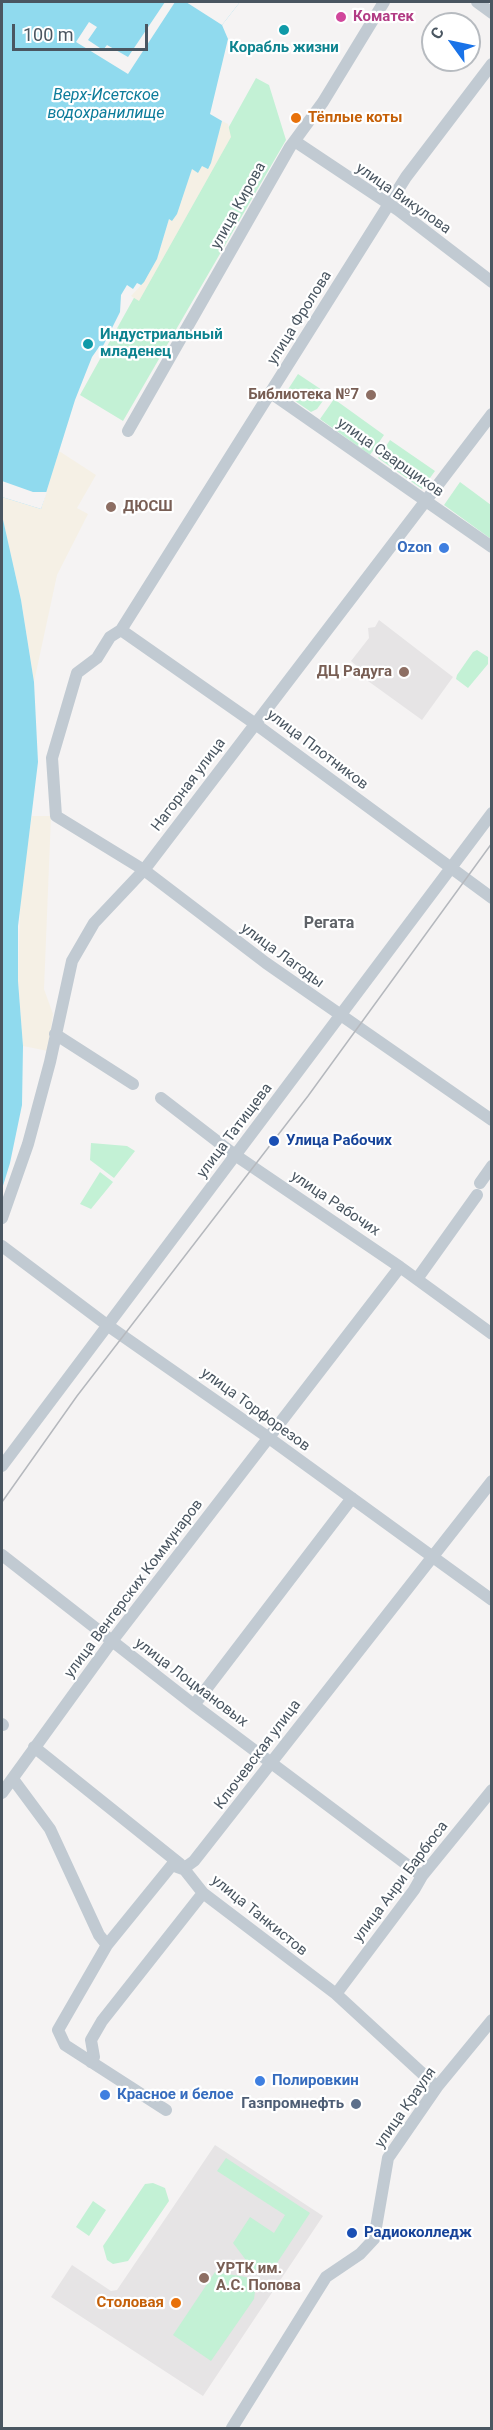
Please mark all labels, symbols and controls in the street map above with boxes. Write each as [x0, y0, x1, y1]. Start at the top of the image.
place label: Коматек [353, 8, 414, 26]
marker: Коматек [334, 10, 348, 24]
scale bar [15, 12, 152, 50]
north arrow [421, 12, 481, 72]
marker: Корабль жизни [277, 23, 291, 37]
text: С [426, 23, 448, 43]
text: 100 m [23, 24, 74, 45]
place label: Корабль жизни [229, 39, 339, 57]
water label: Верх-Исетское водохранилище [47, 86, 165, 124]
place label: Тёплые коты [308, 109, 402, 127]
marker: Тёплые коты [289, 111, 303, 125]
street label: улица Кирова [208, 159, 270, 253]
street label: улица Викулова [352, 160, 454, 238]
street label: улица Фролова [264, 268, 336, 368]
place label: Индустриальный младенец [100, 326, 223, 361]
marker: Индустриальный младенец [81, 337, 95, 351]
place label: Библиотека №7 [248, 386, 359, 404]
marker: Библиотека №7 [364, 388, 378, 402]
street label: улица Сварщиков [333, 414, 447, 502]
place label: ДЮСШ [123, 498, 173, 516]
marker: ДЮСШ [104, 500, 118, 514]
place label: Ozon [397, 539, 432, 557]
marker: Ozon [437, 541, 451, 555]
place label: ДЦ Радуга [317, 663, 392, 681]
marker: ДЦ Радуга [397, 665, 411, 679]
street label: улица Плотников [263, 706, 371, 794]
street label: Нагорная улица [148, 735, 230, 835]
district label: Регата [304, 914, 354, 934]
street label: улица Лагоды [237, 920, 327, 992]
street label: улица Татищева [193, 1080, 277, 1182]
place label: Улица Рабочих [286, 1132, 392, 1150]
marker: Улица Рабочих [267, 1134, 281, 1148]
street label: улица Рабочих [287, 1168, 383, 1240]
street label: улица Торфорезов [197, 1364, 313, 1456]
street label: улица Венгерских Коммунаров [61, 1496, 207, 1682]
street label: улица Лоцмановых [131, 1635, 251, 1731]
street label: Ключевская улица [211, 1697, 305, 1813]
street label: улица Анри Барбюса [350, 1818, 452, 1946]
street label: улица Танкистов [207, 1872, 311, 1960]
street label: улица Крауля [372, 2064, 440, 2152]
place label: Полировкин [272, 2072, 359, 2090]
marker: Полировкин [253, 2074, 267, 2088]
place label: Красное и белое [117, 2086, 234, 2104]
marker: Красное и белое [98, 2088, 112, 2102]
place label: Газпромнефть [241, 2095, 344, 2113]
marker: Газпромнефть [349, 2097, 363, 2111]
place label: Радиоколледж [364, 2224, 472, 2242]
marker: Радиоколледж [345, 2226, 359, 2240]
place label: УРТК им. А.С. Попова [216, 2260, 301, 2295]
marker: УРТК им. А.С. Попова [197, 2271, 211, 2285]
place label: Столовая [97, 2294, 164, 2312]
marker: Столовая [169, 2296, 183, 2310]

